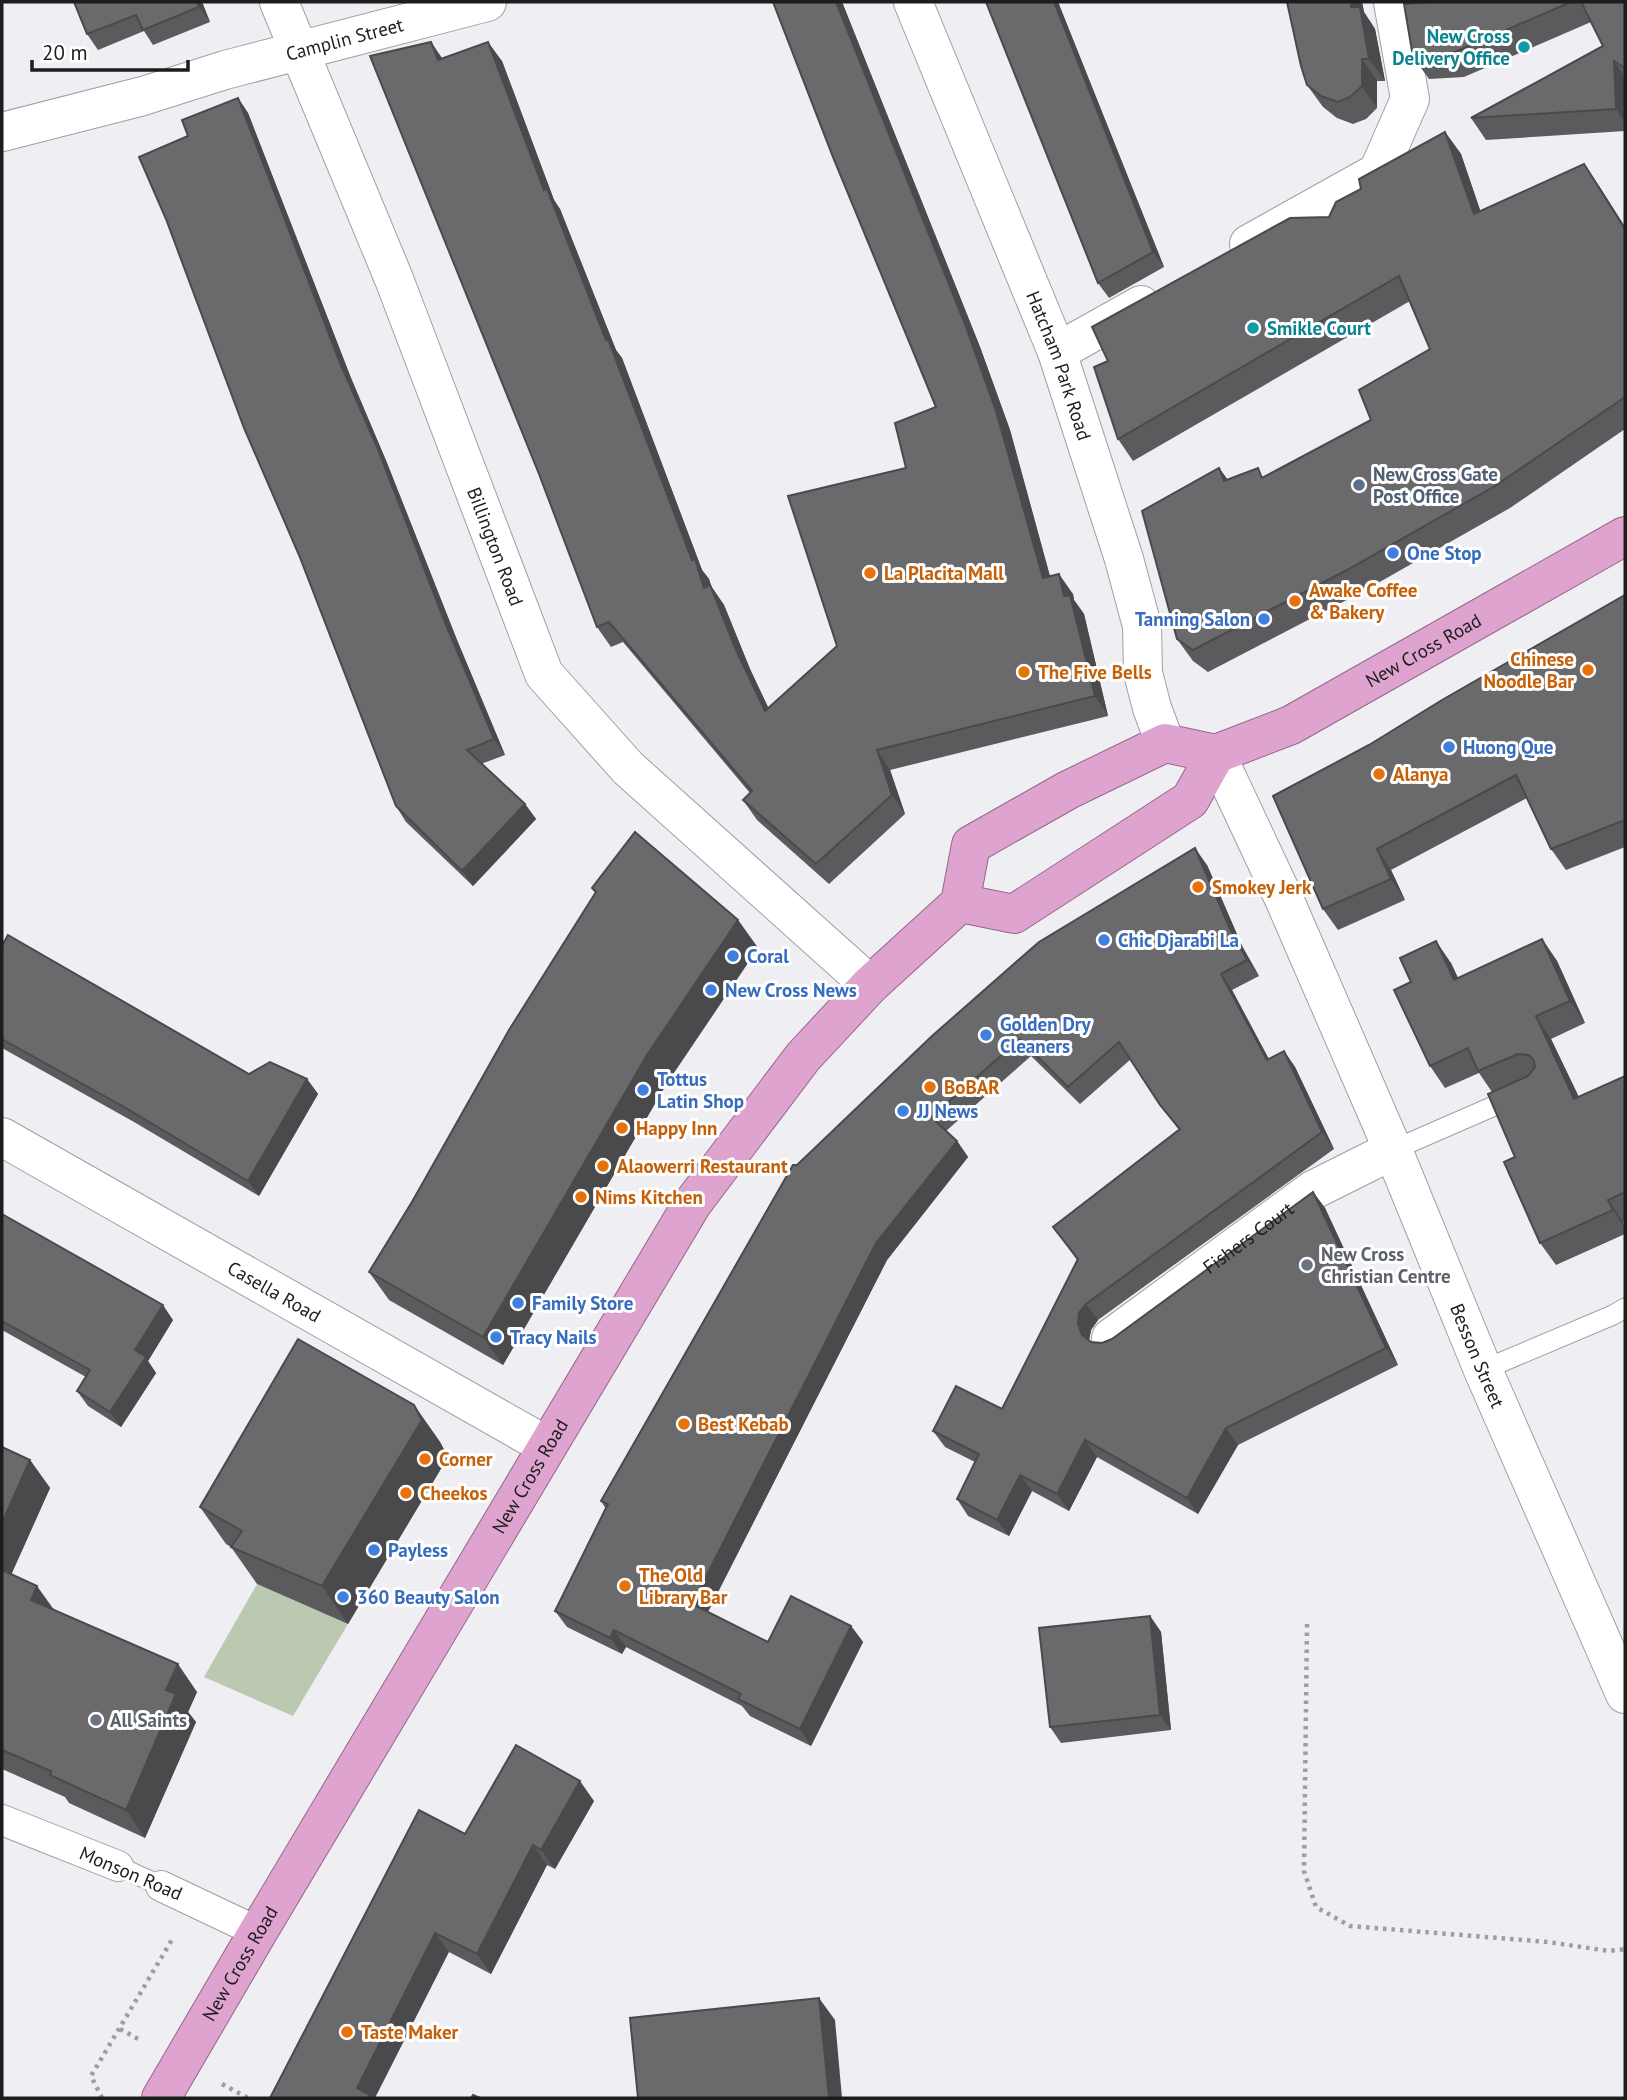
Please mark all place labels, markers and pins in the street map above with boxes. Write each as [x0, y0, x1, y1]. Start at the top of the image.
place label: New Cross Delivery Office [1392, 24, 1510, 70]
marker: New Cross Delivery Office [1516, 39, 1532, 55]
place label: Smikle Court [1267, 316, 1371, 340]
marker: Smikle Court [1245, 320, 1261, 336]
place label: New Cross Gate Post Office [1373, 462, 1498, 508]
marker: New Cross Gate Post Office [1351, 477, 1367, 493]
place label: One Stop [1407, 541, 1482, 565]
marker: One Stop [1385, 545, 1401, 561]
place label: La Placita Mall [884, 561, 1004, 585]
marker: La Placita Mall [862, 565, 878, 581]
place label: Awake Coffee & Bakery [1309, 578, 1417, 624]
marker: Awake Coffee & Bakery [1287, 593, 1303, 609]
place label: Tanning Salon [1135, 607, 1250, 631]
marker: Tanning Salon [1256, 611, 1272, 627]
place label: Chinese Noodle Bar [1484, 647, 1574, 693]
place label: The Five Bells [1038, 660, 1152, 684]
marker: Chinese Noodle Bar [1580, 662, 1596, 678]
marker: The Five Bells [1016, 664, 1032, 680]
place label: Huong Que [1463, 735, 1554, 759]
marker: Huong Que [1441, 739, 1457, 755]
place label: Alanya [1393, 762, 1448, 786]
marker: Alanya [1371, 766, 1387, 782]
place label: Smokey Jerk [1212, 875, 1312, 899]
marker: Smokey Jerk [1190, 879, 1206, 895]
place label: Chic Djarabi La [1118, 928, 1239, 952]
marker: Chic Djarabi La [1096, 932, 1112, 948]
place label: Coral [747, 944, 789, 968]
marker: Coral [725, 948, 741, 964]
place label: New Cross News [725, 978, 857, 1002]
marker: New Cross News [703, 982, 719, 998]
place label: Golden Dry Cleaners [1000, 1012, 1091, 1058]
marker: Golden Dry Cleaners [978, 1027, 994, 1043]
place label: Tottus Latin Shop [657, 1067, 744, 1113]
place label: BoBAR [944, 1075, 1000, 1099]
marker: BoBAR [922, 1079, 938, 1095]
marker: Tottus Latin Shop [635, 1082, 651, 1098]
place label: JJ News [916, 1099, 978, 1123]
marker: JJ News [895, 1103, 911, 1119]
place label: Happy Inn [636, 1116, 717, 1140]
marker: Happy Inn [614, 1120, 630, 1136]
place label: Alaowerri Restaurant [617, 1154, 788, 1178]
marker: Alaowerri Restaurant [595, 1158, 611, 1174]
place label: Nims Kitchen [595, 1185, 703, 1209]
marker: Nims Kitchen [573, 1189, 589, 1205]
place label: New Cross Christian Centre [1321, 1242, 1451, 1288]
marker: New Cross Christian Centre [1299, 1257, 1315, 1273]
place label: Family Store [532, 1291, 633, 1315]
marker: Family Store [510, 1295, 526, 1311]
place label: Tracy Nails [510, 1325, 597, 1349]
marker: Tracy Nails [488, 1329, 504, 1345]
place label: Best Kebab [698, 1412, 789, 1436]
marker: Best Kebab [676, 1416, 692, 1432]
place label: Corner [439, 1447, 493, 1471]
marker: Corner [417, 1451, 433, 1467]
place label: Cheekos [420, 1481, 488, 1505]
marker: Cheekos [398, 1485, 414, 1501]
place label: Payless [388, 1538, 448, 1562]
marker: Payless [366, 1542, 382, 1558]
place label: The Old Library Bar [639, 1563, 728, 1609]
marker: The Old Library Bar [617, 1578, 633, 1594]
place label: 360 Beauty Salon [357, 1585, 500, 1609]
marker: 360 Beauty Salon [335, 1589, 351, 1605]
place label: All Saints [110, 1708, 187, 1732]
marker: All Saints [88, 1712, 104, 1728]
place label: Taste Maker [361, 2020, 459, 2044]
marker: Taste Maker [339, 2024, 355, 2040]

